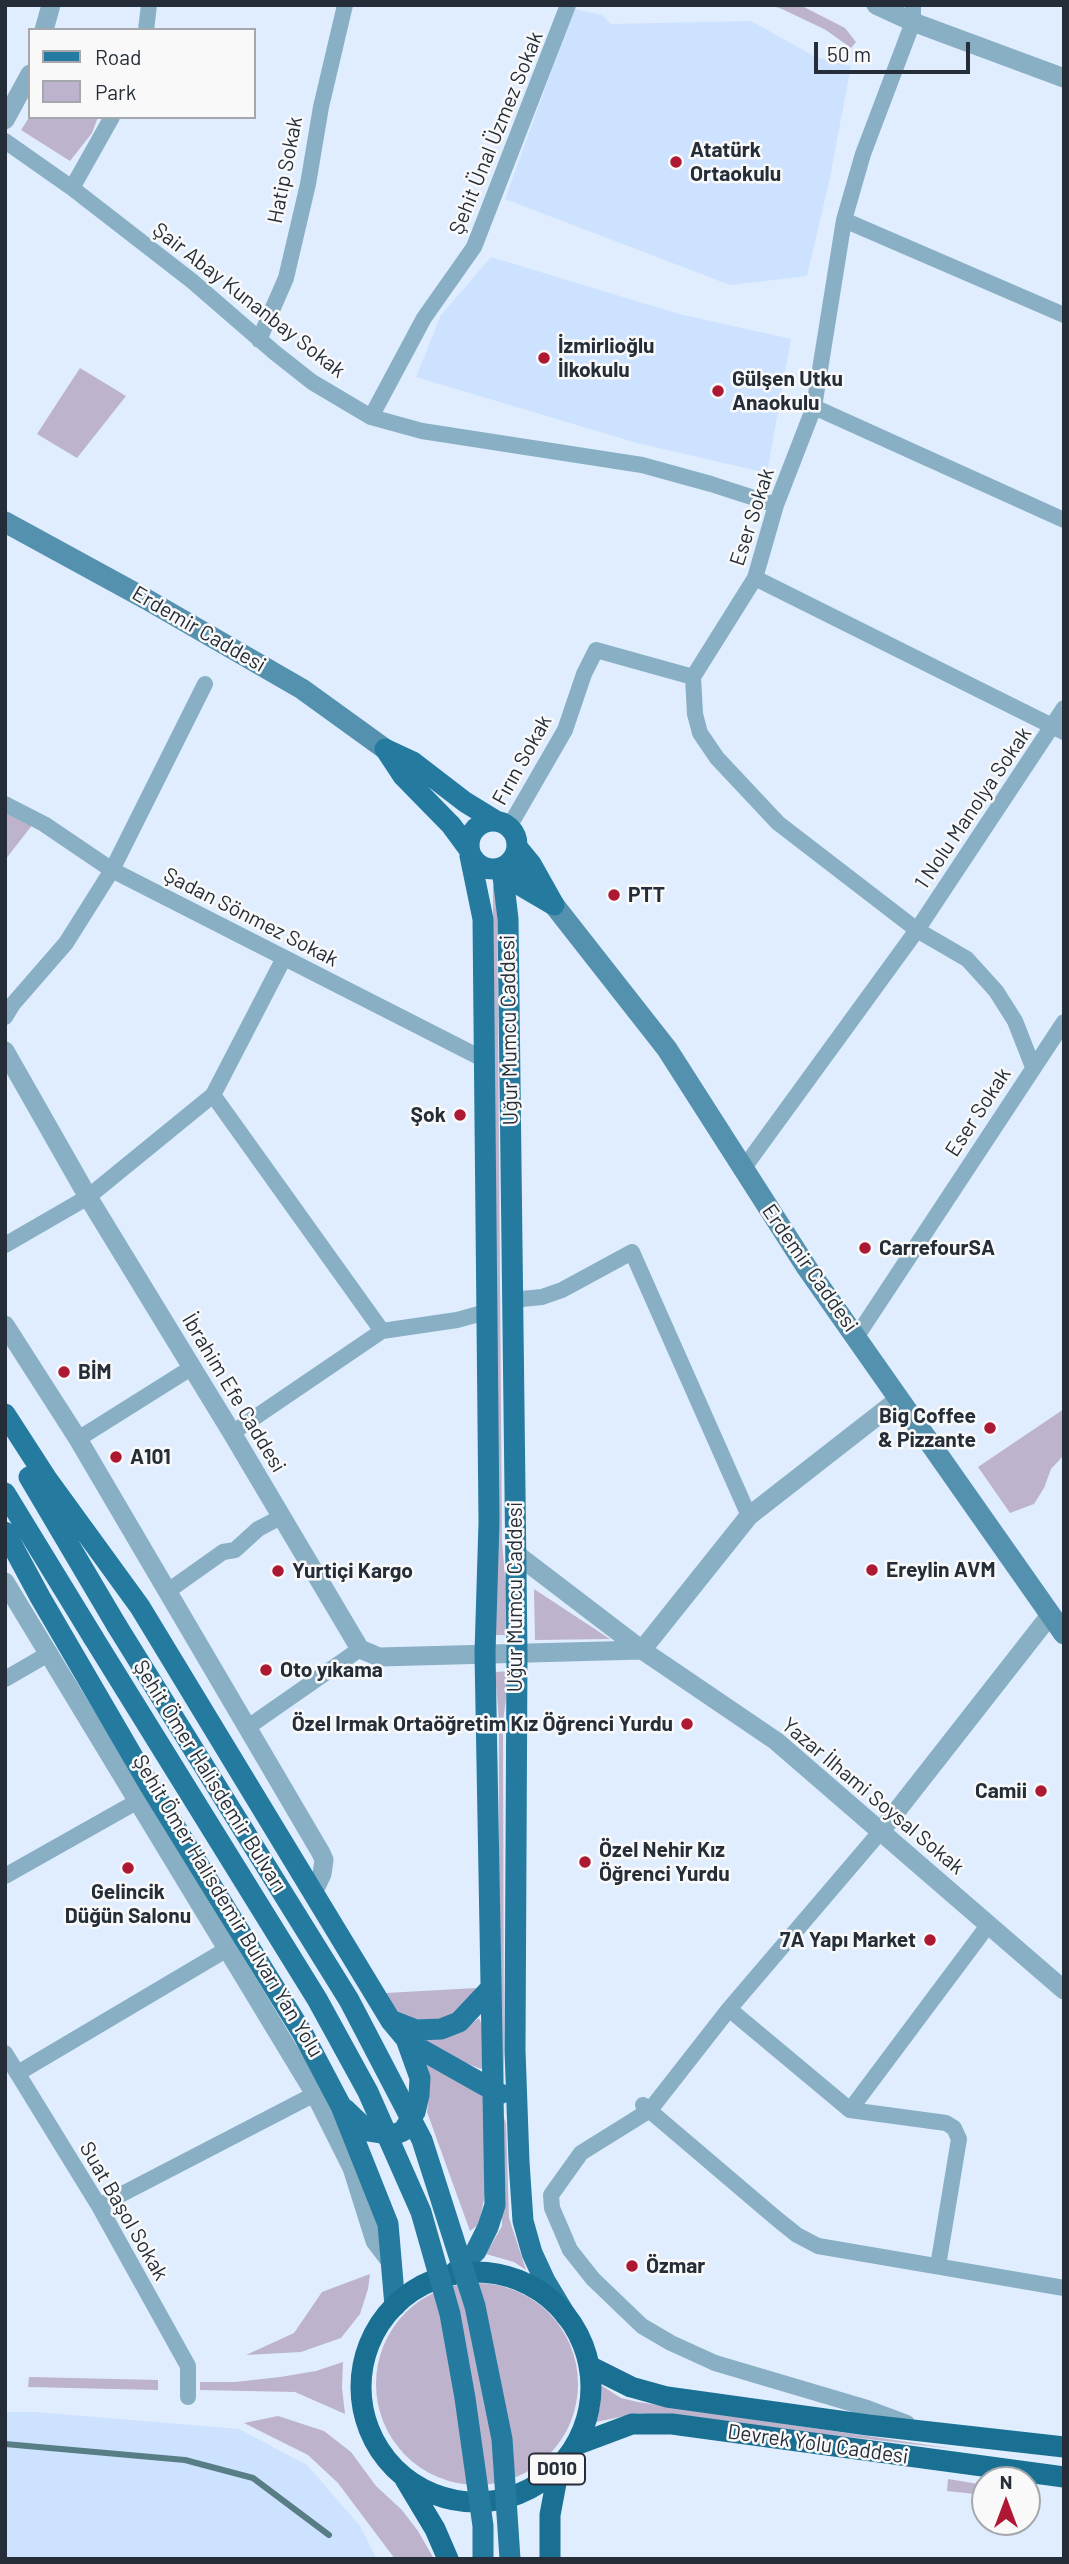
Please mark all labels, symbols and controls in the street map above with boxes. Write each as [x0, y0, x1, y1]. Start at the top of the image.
legend [28, 28, 256, 119]
street label: Şehit Ünal Üzmez Sokak [444, 28, 548, 238]
scale bar [817, 28, 973, 72]
text: 50 m [827, 41, 871, 66]
text: Road [95, 44, 141, 69]
text: Park [95, 79, 136, 104]
street label: Hatip Sokak [262, 114, 308, 226]
place label: Atatürk Ortaokulu [690, 137, 781, 187]
marker: Atatürk Ortaokulu [668, 154, 684, 170]
street label: Şair Abay Kunanbay Sokak [148, 217, 350, 383]
place label: İzmirlioğlu İlkokulu [558, 333, 655, 383]
marker: İzmirlioğlu İlkokulu [536, 350, 552, 366]
place label: Gülşen Utku Anaokulu [732, 366, 843, 416]
marker: Gülşen Utku Anaokulu [710, 383, 726, 399]
street label: Eser Sokak [724, 465, 780, 569]
street label: Erdemir Caddesi [128, 581, 270, 677]
street label: Fırın Sokak [487, 710, 557, 810]
street label: 1 Nolu Manolya Sokak [909, 722, 1037, 894]
street label: Şadan Sönmez Sokak [159, 862, 343, 972]
place label: PTT [628, 882, 665, 908]
marker: PTT [606, 887, 622, 903]
street label: Uğur Mumcu Caddesi [495, 935, 523, 1125]
street label: Eser Sokak [940, 1063, 1016, 1161]
place label: Şok [411, 1102, 446, 1128]
marker: Şok [452, 1107, 468, 1123]
street label: Erdemir Caddesi [757, 1199, 863, 1337]
place label: CarrefourSA [879, 1235, 995, 1261]
marker: CarrefourSA [857, 1240, 873, 1256]
street label: İbrahim Efe Caddesi [177, 1309, 291, 1477]
place label: BİM [78, 1359, 112, 1385]
marker: BİM [56, 1364, 72, 1380]
place label: Big Coffee & Pizzante [878, 1403, 976, 1453]
marker: Big Coffee & Pizzante [982, 1420, 998, 1436]
place label: A101 [130, 1444, 171, 1470]
marker: A101 [108, 1449, 124, 1465]
street label: Uğur Mumcu Caddesi [502, 1502, 528, 1692]
place label: Ereylin AVM [886, 1557, 995, 1583]
place label: Yurtiçi Kargo [292, 1558, 413, 1584]
marker: Ereylin AVM [864, 1562, 880, 1578]
marker: Yurtiçi Kargo [270, 1563, 286, 1579]
street label: Şehit Ömer Halisdemir Bulvarı [128, 1655, 292, 1897]
place label: Oto yıkama [280, 1657, 383, 1683]
marker: Oto yıkama [258, 1662, 274, 1678]
place label: Özel Irmak Ortaöğretim Kız Öğrenci Yurdu [292, 1711, 673, 1737]
street label: Yazar İlhami Soysal Sokak [777, 1712, 969, 1880]
marker: Özel Irmak Ortaöğretim Kız Öğrenci Yurdu [679, 1716, 695, 1732]
street label: Şehit Ömer Halisdemir Bulvarı Yan Yolu [127, 1750, 329, 2062]
place label: Camii [975, 1778, 1027, 1804]
marker: Camii [1033, 1783, 1049, 1799]
place label: Özel Nehir Kız Öğrenci Yurdu [599, 1837, 730, 1887]
marker: Özel Nehir Kız Öğrenci Yurdu [577, 1854, 593, 1870]
marker: Gelincik Düğün Salonu [120, 1860, 136, 1876]
place label: Gelincik Düğün Salonu [65, 1879, 191, 1929]
place label: 7A Yapı Market [780, 1927, 916, 1953]
marker: 7A Yapı Market [922, 1932, 938, 1948]
street label: Suat Başol Sokak [74, 2137, 174, 2285]
place label: Özmar [646, 2253, 705, 2279]
marker: Özmar [624, 2258, 640, 2274]
street label: Devrek Yolu Caddesi [726, 2419, 910, 2469]
road number: D010 [529, 2454, 585, 2484]
north arrow [971, 2466, 1041, 2536]
text: N [1000, 2470, 1012, 2493]

